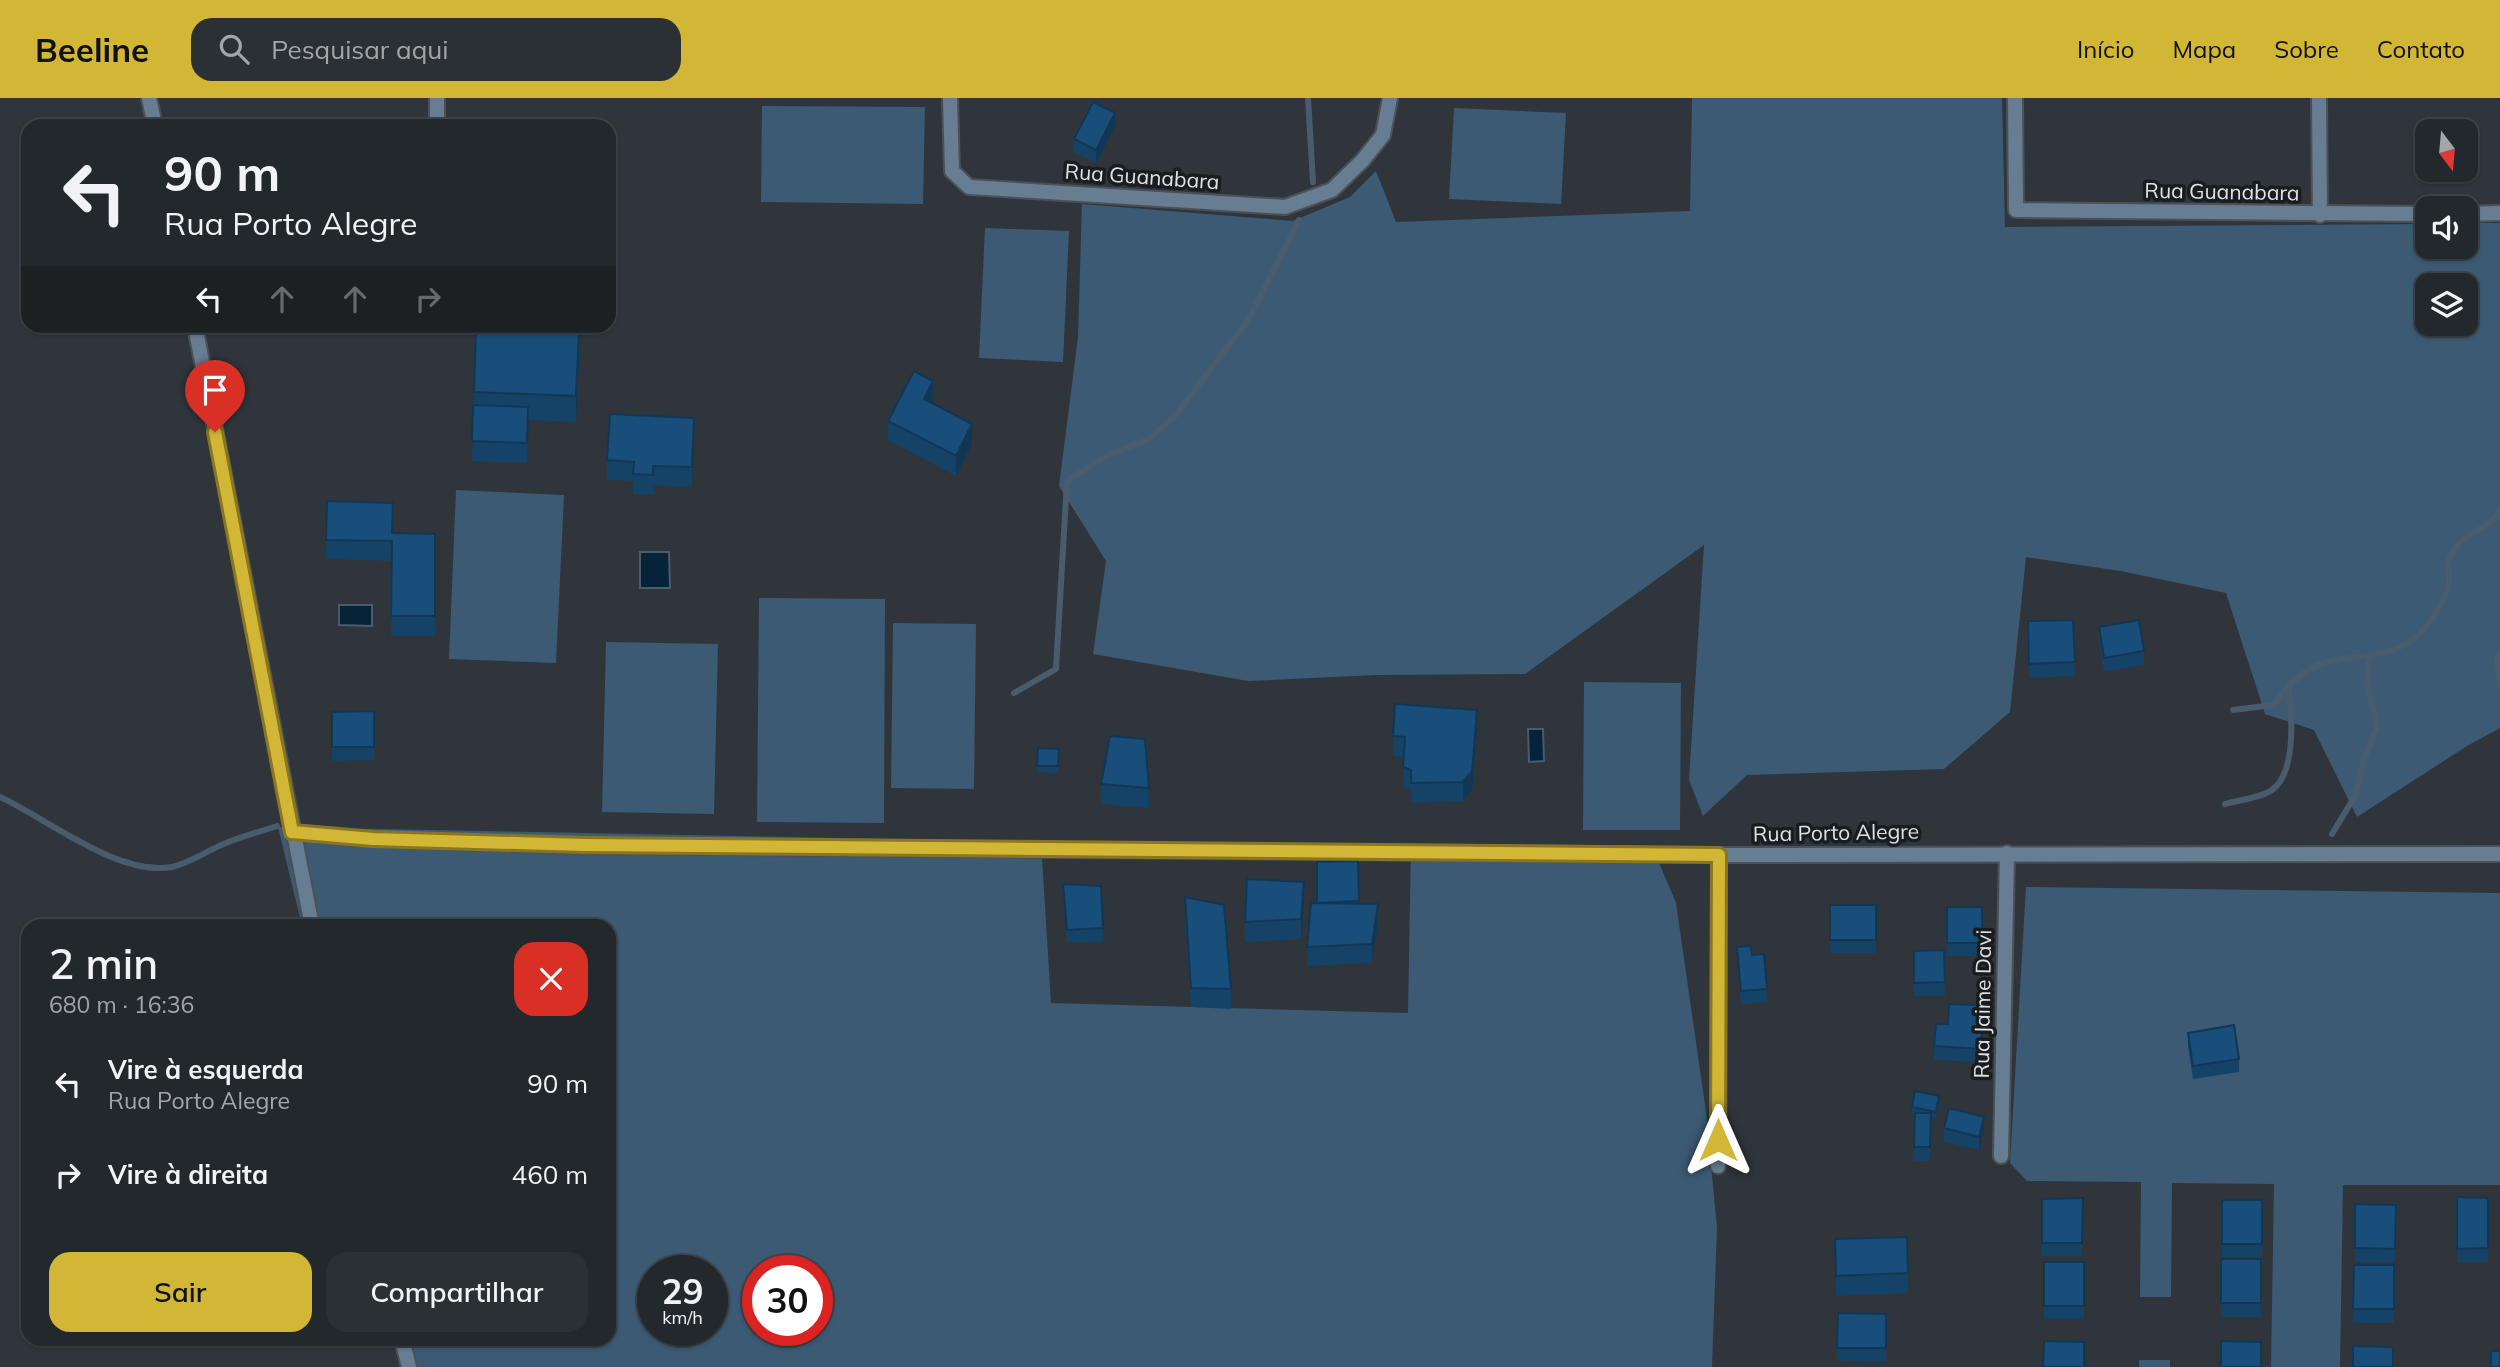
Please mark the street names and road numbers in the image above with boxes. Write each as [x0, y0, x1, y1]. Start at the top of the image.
street label: Rua Guanabara [1064, 158, 1220, 194]
street label: Rua Guanabara [2144, 177, 2300, 205]
street label: Rua Porto Alegre [1753, 818, 1919, 846]
street label: Rua Jaime Davi [1968, 929, 1996, 1079]

